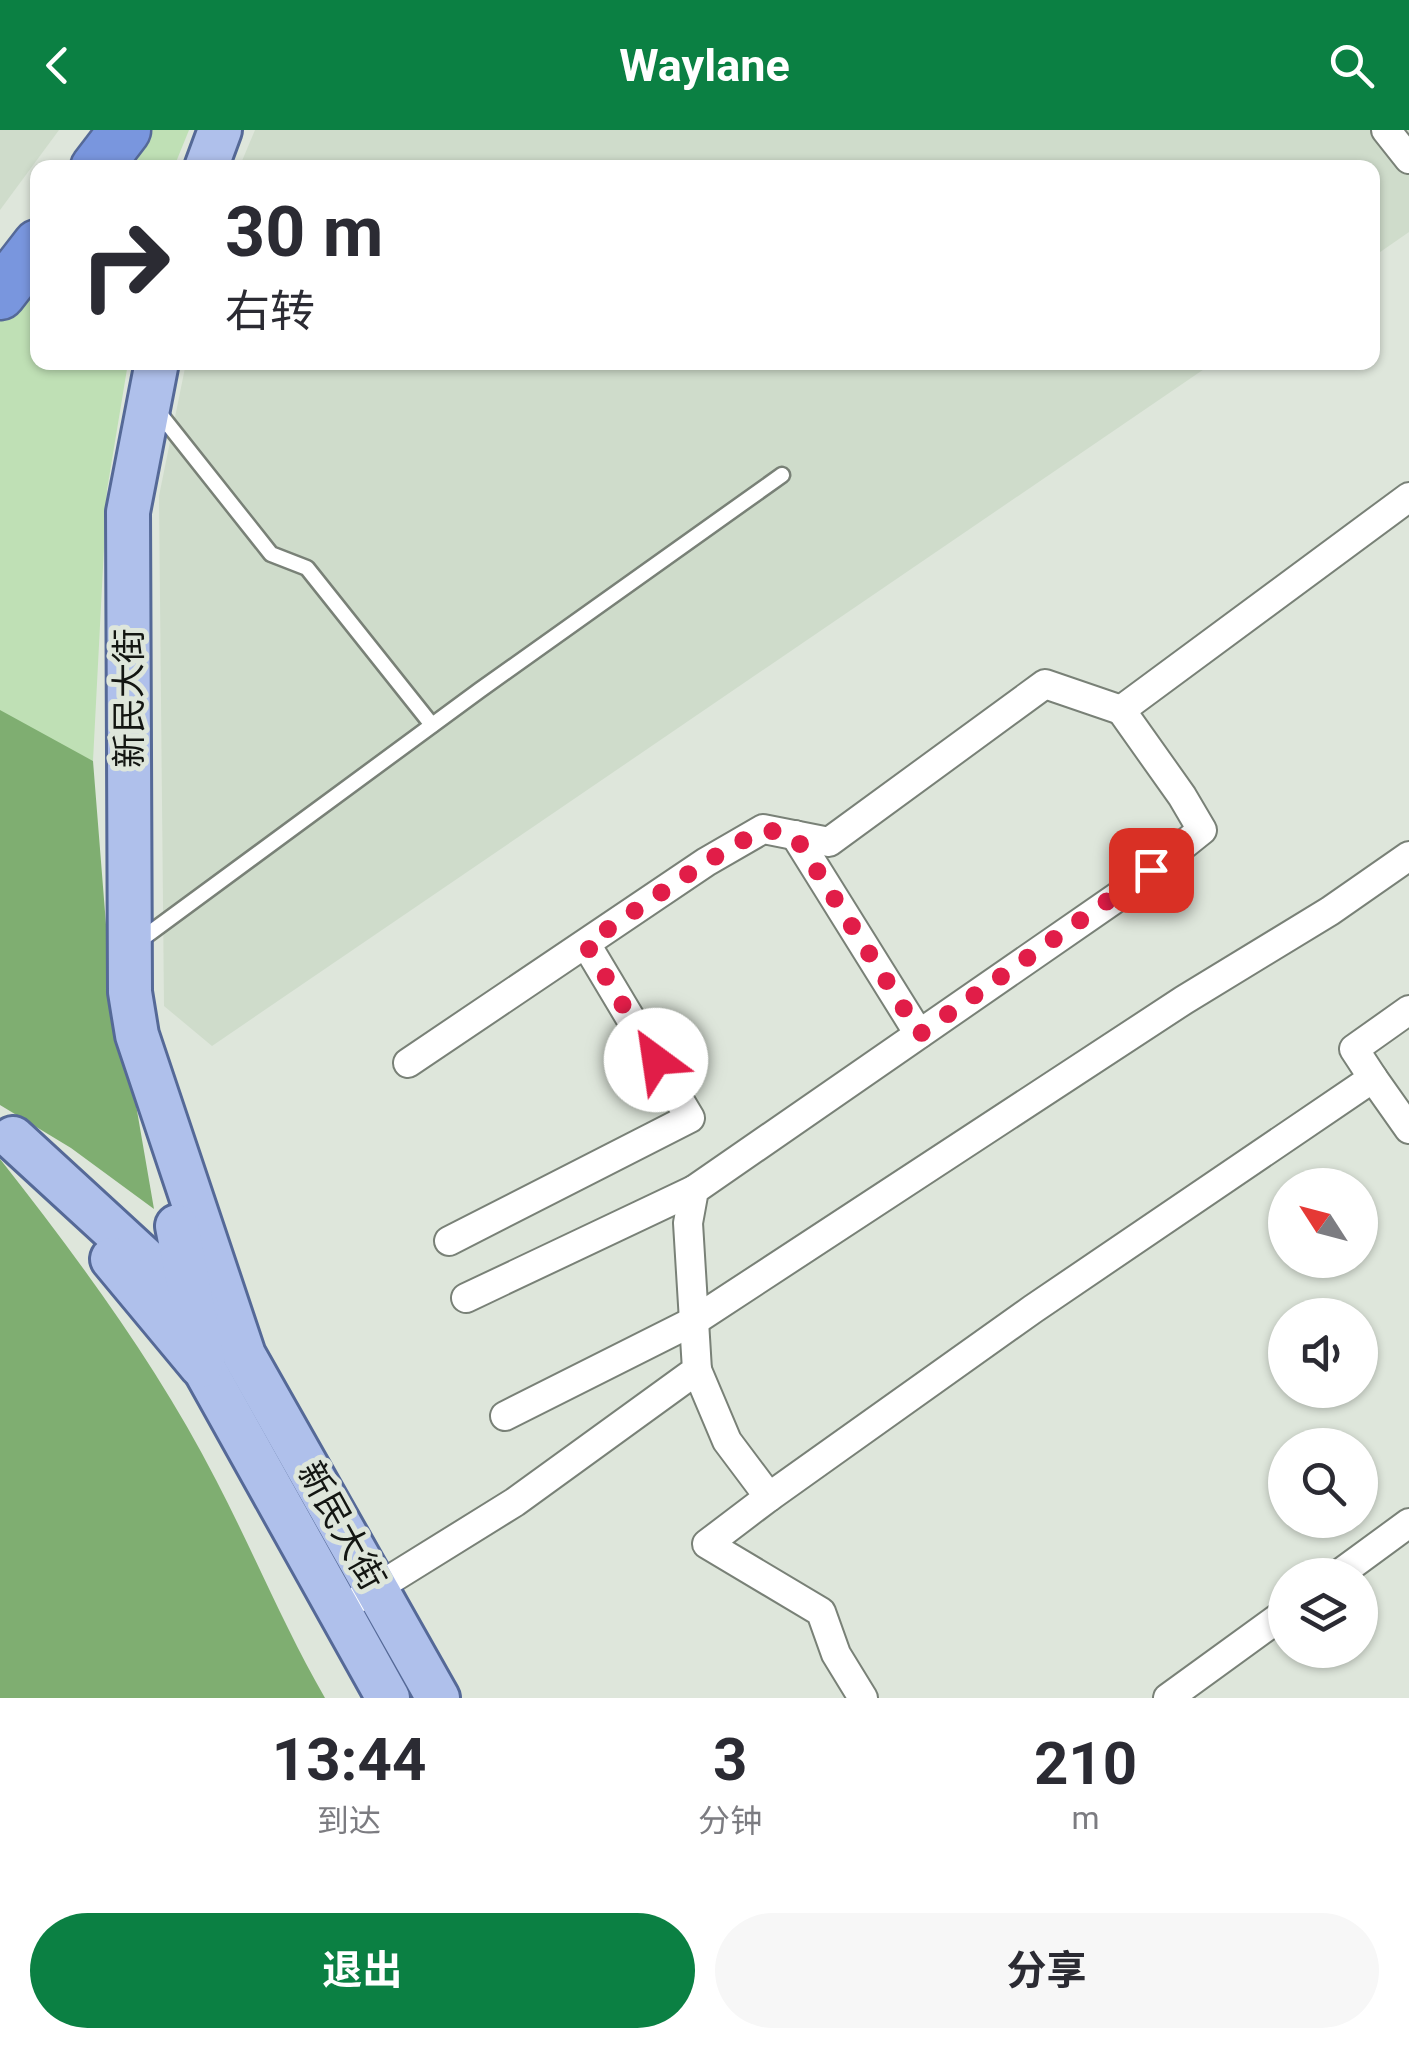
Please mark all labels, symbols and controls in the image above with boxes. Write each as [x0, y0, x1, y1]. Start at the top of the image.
icon: back [30, 38, 85, 93]
icon: search [1324, 38, 1379, 93]
text: Waylane [619, 39, 790, 92]
text: 30 m [225, 191, 383, 273]
icon: right [60, 200, 190, 330]
text: 右转 [225, 285, 315, 338]
street label: 新民大街 [109, 628, 150, 768]
pin [1109, 828, 1194, 913]
icon: arrive [1124, 843, 1179, 898]
position arrow [604, 1008, 708, 1112]
north arrow [1268, 1168, 1378, 1278]
map controls [1268, 1168, 1378, 1668]
button: sound [1268, 1298, 1378, 1408]
button: search [1268, 1428, 1378, 1538]
street label: 新民大街 [289, 1455, 393, 1597]
button: layers [1268, 1558, 1378, 1668]
text: 13:44 [272, 1724, 426, 1795]
text: 3 [713, 1724, 747, 1795]
text: 210 [1034, 1728, 1137, 1799]
text: m [1072, 1799, 1100, 1837]
text: 到达 [317, 1802, 381, 1840]
text: 分钟 [698, 1802, 762, 1840]
button: 退出 [30, 1913, 695, 2028]
button: 分享 [715, 1913, 1379, 2028]

